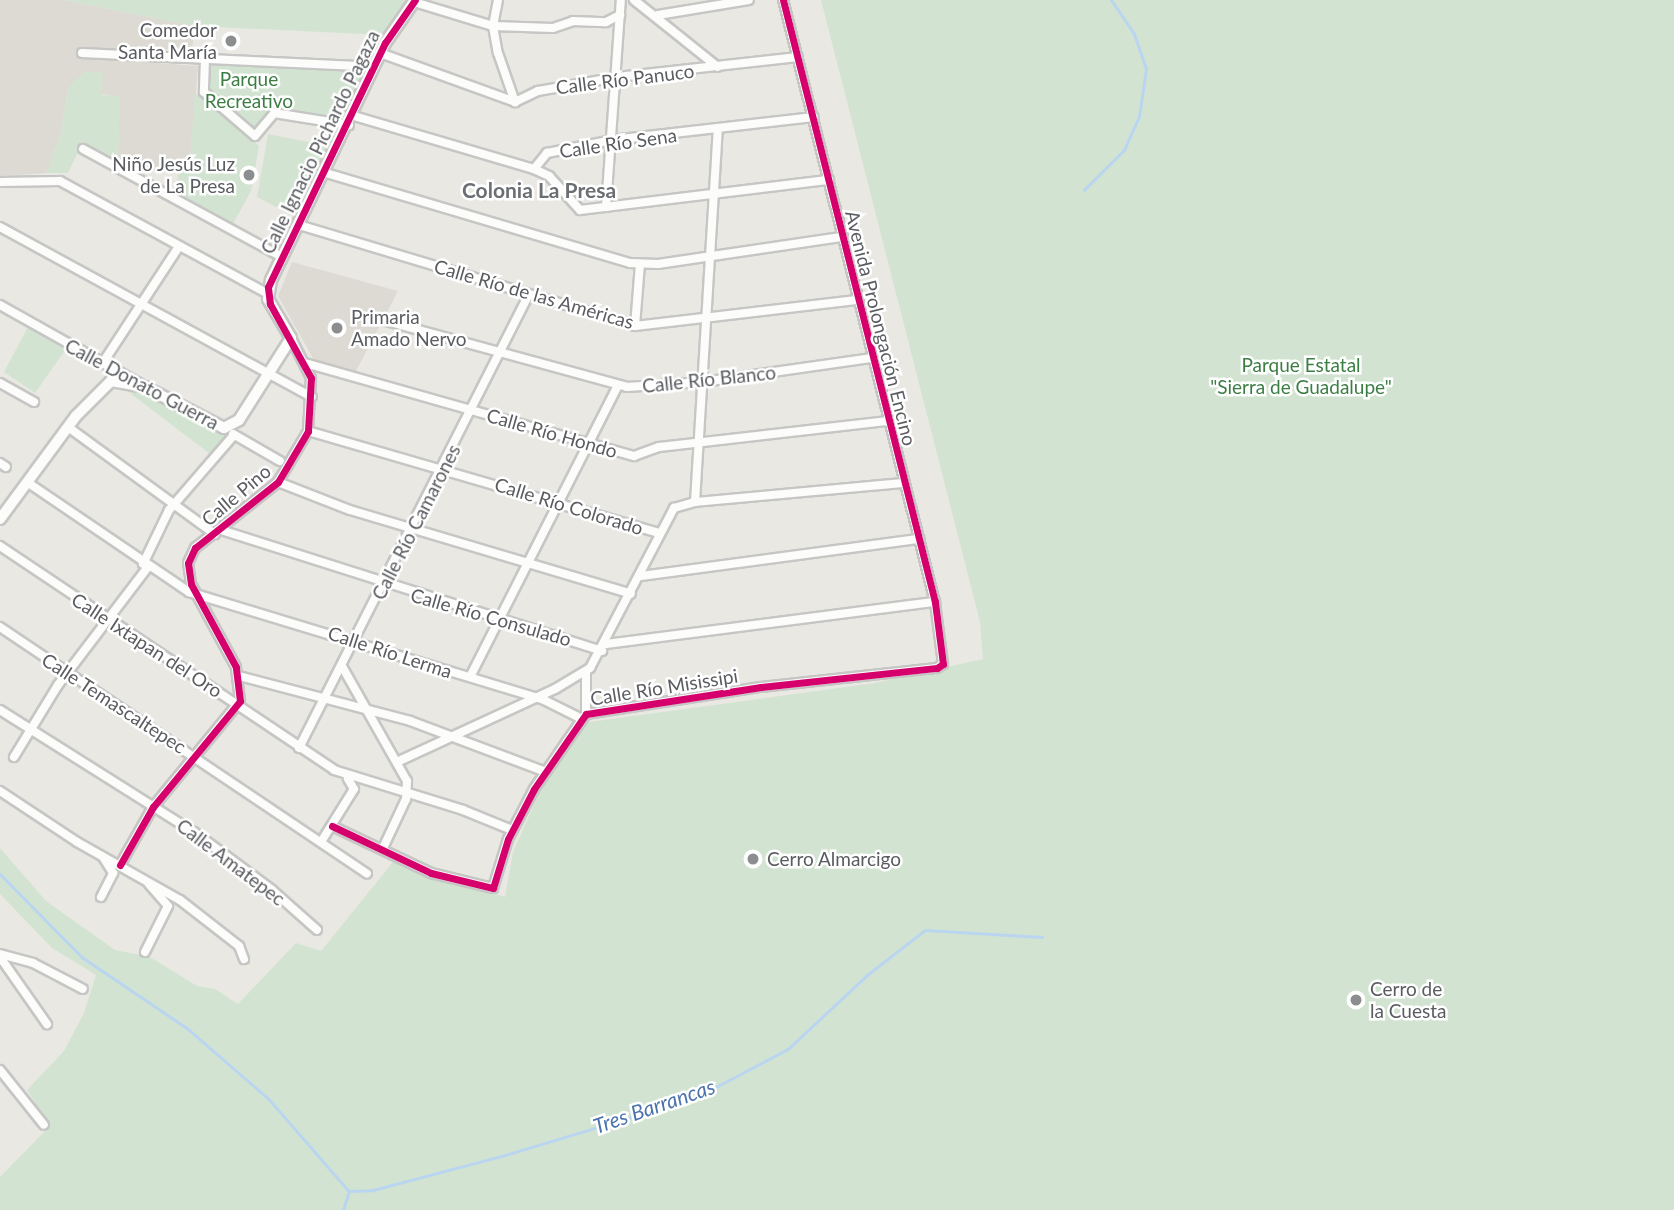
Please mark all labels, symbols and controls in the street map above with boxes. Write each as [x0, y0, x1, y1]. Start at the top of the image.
place label: Comedor Santa María [118, 19, 217, 63]
street label: Calle Ignacio Pichardo Pagaza [256, 26, 384, 258]
marker: Comedor Santa María [223, 33, 239, 49]
street label: Calle Río Panuco [554, 59, 696, 99]
park label: Parque Recreativo [205, 68, 293, 112]
street label: Calle Río Sena [558, 123, 678, 163]
place label: Niño Jesús Luz de La Presa [112, 153, 235, 197]
marker: Niño Jesús Luz de La Presa [241, 167, 257, 183]
district label: Colonia La Presa [462, 177, 616, 203]
street label: Avenida Prolongación Encino [841, 208, 921, 448]
street label: Calle Río de las Américas [431, 254, 637, 334]
place label: Primaria Amado Nervo [351, 306, 467, 350]
marker: Primaria Amado Nervo [329, 320, 345, 336]
street label: Calle Donato Guerra [61, 334, 223, 434]
park label: Parque Estatal "Sierra de Guadalupe" [1210, 354, 1392, 398]
street label: Calle Río Blanco [641, 361, 777, 397]
street label: Calle Río Hondo [484, 403, 620, 463]
street label: Calle Río Camarones [367, 440, 465, 604]
street label: Calle Pino [197, 459, 275, 531]
street label: Calle Río Colorado [492, 473, 646, 539]
street label: Calle Río Consulado [408, 583, 574, 651]
street label: Calle Ixtapan del Oro [67, 588, 227, 702]
street label: Calle Río Lerma [325, 621, 455, 683]
street label: Calle Temascaltepec [37, 648, 191, 758]
street label: Calle Río Misissipi [589, 664, 739, 710]
street label: Calle Amatepec [172, 814, 290, 910]
place label: Cerro Almarcigo [767, 848, 902, 870]
marker: Cerro Almarcigo [745, 851, 761, 867]
place label: Cerro de la Cuesta [1370, 978, 1446, 1022]
marker: Cerro de la Cuesta [1348, 992, 1364, 1008]
water label: Tres Barrancas [590, 1073, 718, 1139]

